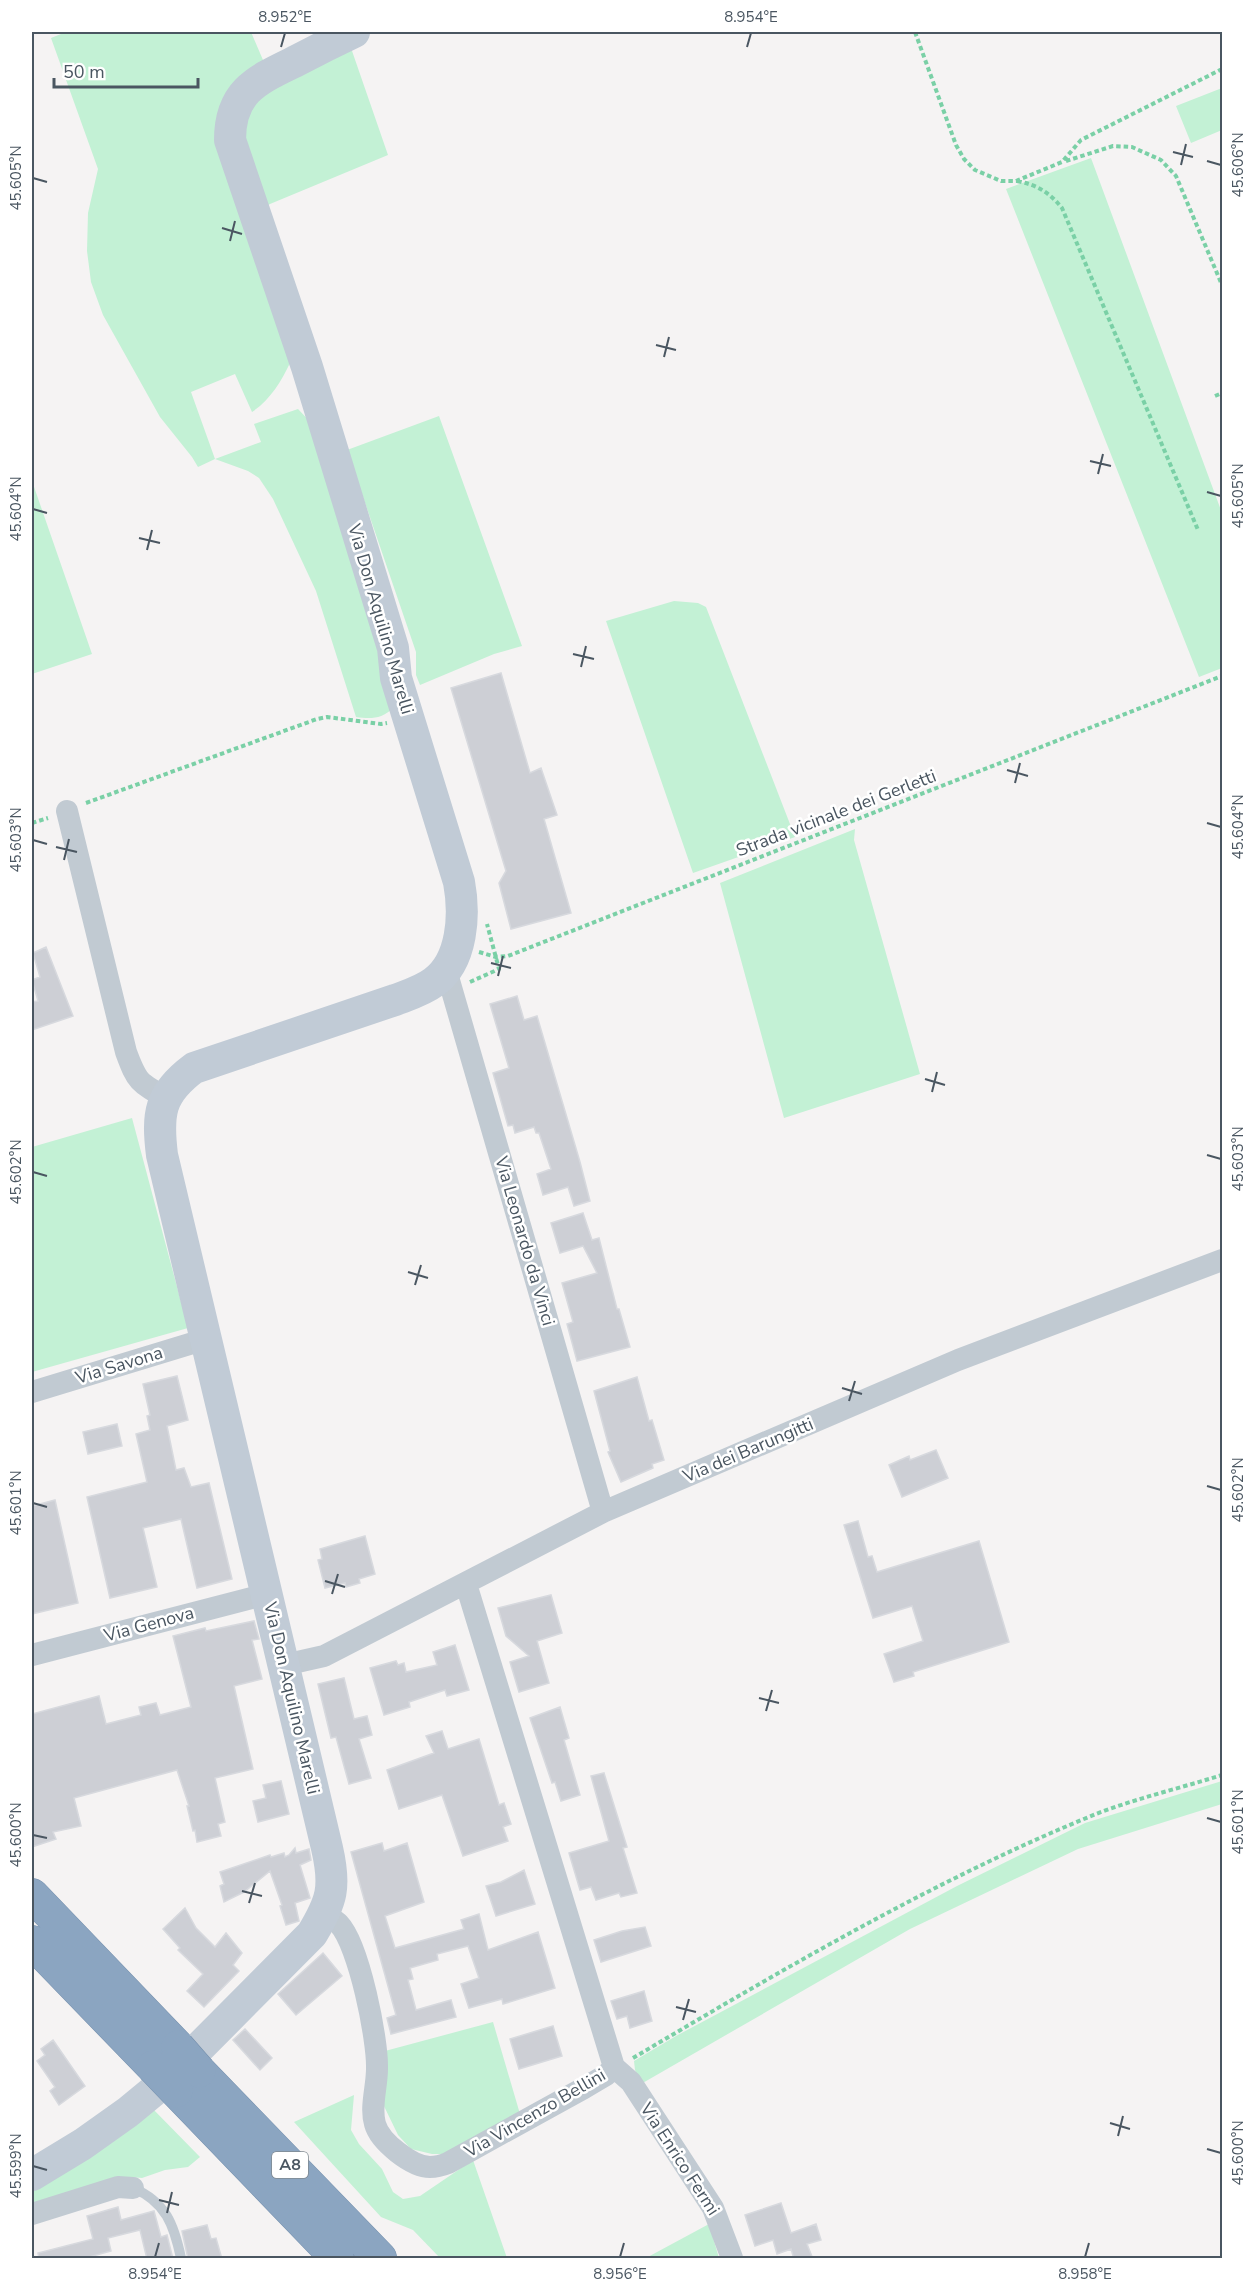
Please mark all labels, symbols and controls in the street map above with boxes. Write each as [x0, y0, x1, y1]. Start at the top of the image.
text: 8.952°E [258, 7, 312, 27]
text: 8.954°E [724, 7, 778, 27]
scale bar [54, 51, 198, 89]
text: 50 m [63, 60, 105, 84]
text: 45.606°N [1228, 132, 1248, 198]
text: 45.605°N [6, 145, 26, 211]
text: 45.605°N [1228, 463, 1248, 529]
text: 45.604°N [6, 476, 26, 542]
street label: Via Don Aquilino Marelli [342, 520, 420, 717]
street label: Strada vicinale dei Gerletti [733, 764, 939, 862]
text: 45.604°N [1228, 794, 1248, 860]
text: 45.603°N [6, 807, 26, 873]
text: 45.603°N [1228, 1126, 1248, 1192]
text: 45.602°N [6, 1139, 26, 1205]
street label: Via Leonardo da Vinci [489, 1153, 561, 1329]
street label: Via Savona [71, 1340, 166, 1390]
street label: Via dei Barungitti [678, 1412, 817, 1489]
text: 45.602°N [1228, 1457, 1248, 1523]
text: 45.601°N [6, 1470, 26, 1536]
street label: Via Don Aquilino Marelli [258, 1598, 326, 1797]
street label: Via Genova [100, 1600, 197, 1648]
text: 45.601°N [1228, 1789, 1248, 1855]
text: 45.600°N [6, 1802, 26, 1868]
street label: Via Vincenzo Bellini [459, 2063, 610, 2164]
street label: Via Enrico Fermi [634, 2097, 725, 2220]
text: 45.600°N [1228, 2120, 1248, 2186]
text: 45.599°N [6, 2133, 26, 2199]
road number: A8 [272, 2152, 308, 2178]
text: 8.954°E [128, 2264, 182, 2284]
text: 8.956°E [593, 2264, 647, 2284]
text: 8.958°E [1058, 2264, 1112, 2284]

